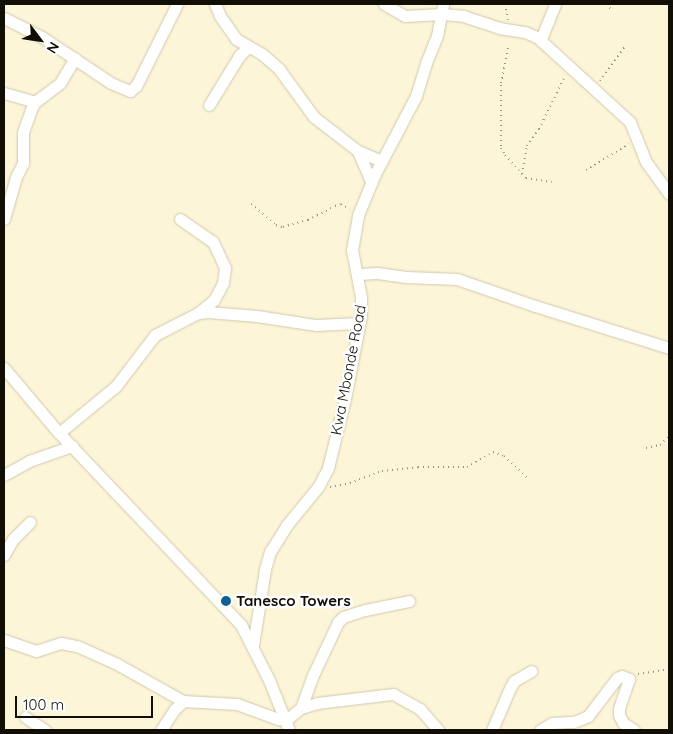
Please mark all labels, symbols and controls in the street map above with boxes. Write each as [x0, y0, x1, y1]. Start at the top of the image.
north arrow [15, 15, 65, 65]
text: N [42, 39, 63, 57]
street label: Kwa Mbonde Road [327, 303, 369, 437]
place label: Tanesco Towers [236, 592, 351, 610]
marker: Tanesco Towers [220, 595, 232, 607]
scale bar [18, 686, 155, 718]
text: 100 m [23, 695, 64, 714]

